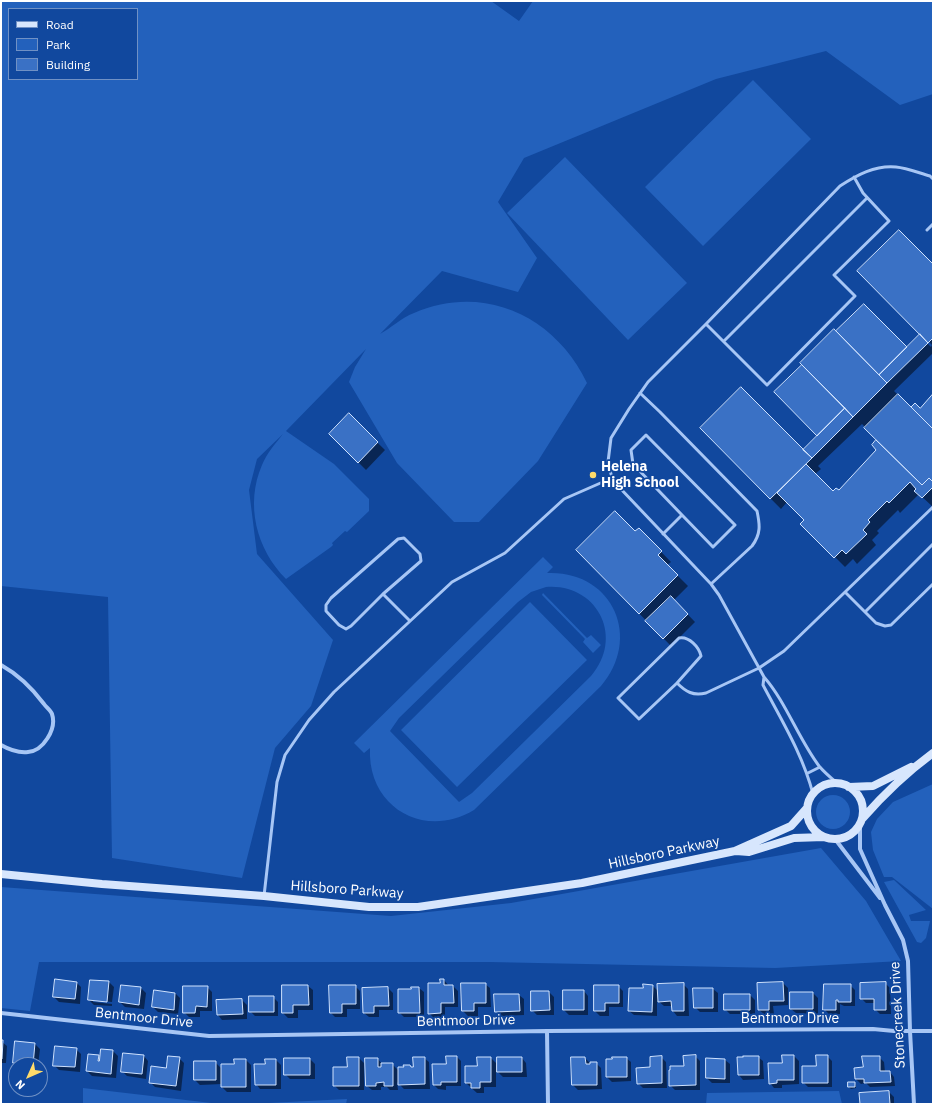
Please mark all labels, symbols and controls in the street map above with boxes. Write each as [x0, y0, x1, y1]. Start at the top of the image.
legend [8, 8, 138, 80]
text: Road [46, 17, 74, 32]
text: Park [46, 37, 70, 52]
text: Building [46, 57, 90, 72]
place label: Helena High School [601, 459, 679, 492]
marker: Helena High School [588, 470, 598, 480]
street label: Hillsboro Parkway [607, 833, 721, 873]
street label: Hillsboro Parkway [290, 878, 404, 902]
street label: Stonecreek Drive [887, 961, 909, 1069]
street label: Bentmoor Drive [94, 1004, 194, 1032]
street label: Bentmoor Drive [741, 1011, 839, 1027]
street label: Bentmoor Drive [417, 1012, 515, 1030]
north arrow [8, 1057, 48, 1097]
text: N [12, 1077, 28, 1093]

